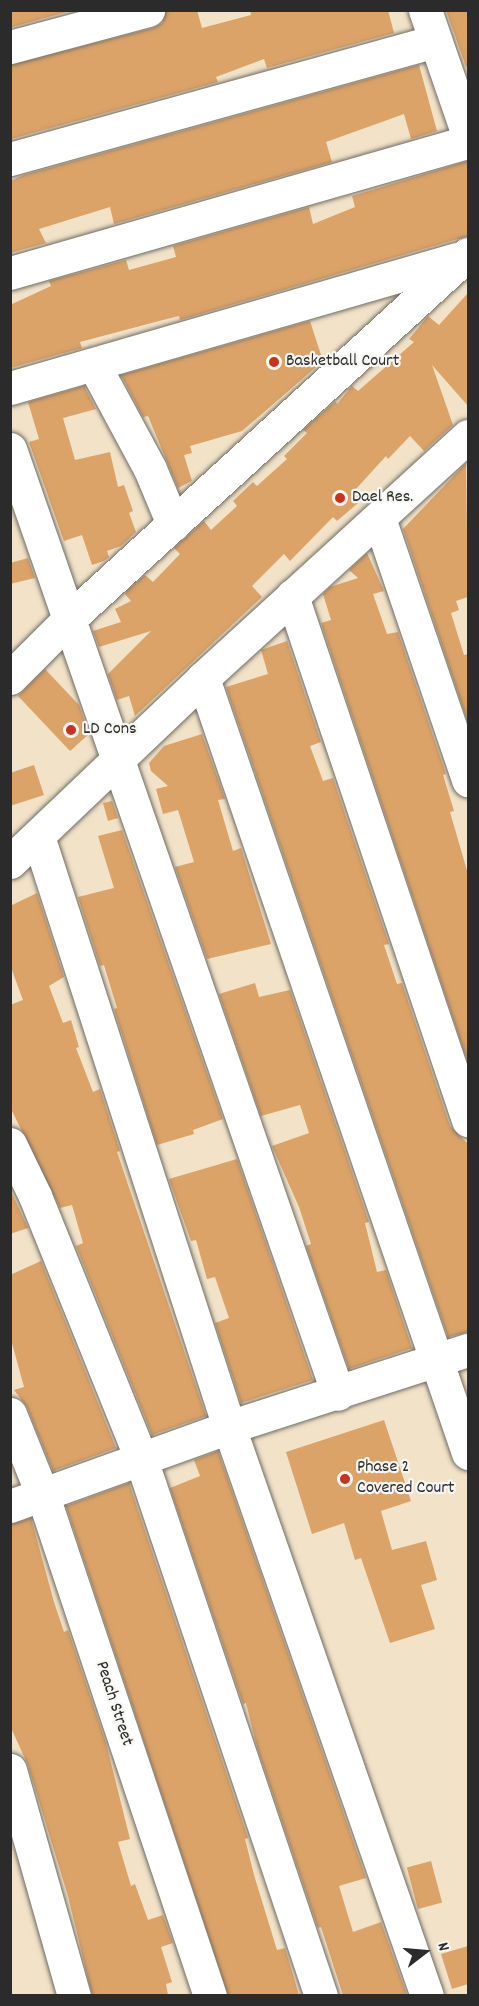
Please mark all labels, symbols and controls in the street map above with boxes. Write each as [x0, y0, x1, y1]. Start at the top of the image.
place label: Basketball Court [286, 351, 399, 373]
marker: Basketball Court [267, 355, 281, 369]
place label: Dael Res. [352, 487, 413, 509]
marker: Dael Res. [333, 491, 347, 505]
place label: LD Cons [83, 719, 137, 741]
marker: LD Cons [64, 723, 78, 737]
place label: Phase 2 Covered Court [357, 1458, 454, 1500]
marker: Phase 2 Covered Court [338, 1472, 352, 1486]
street label: Peach Street [89, 1659, 137, 1749]
north arrow [395, 1922, 455, 1982]
text: N [431, 1940, 455, 1954]

